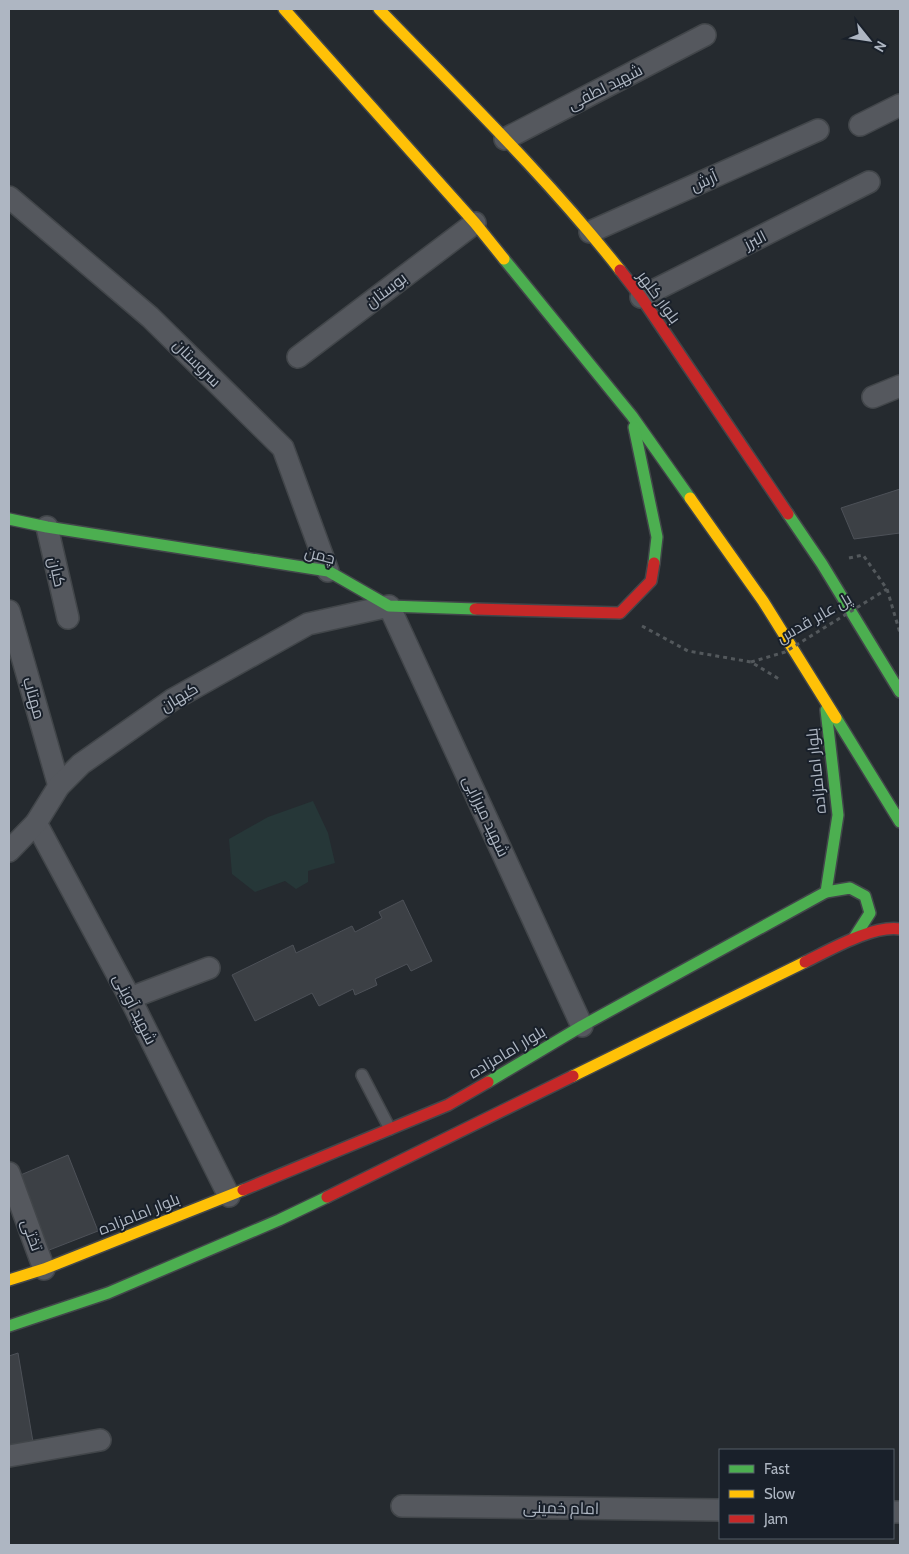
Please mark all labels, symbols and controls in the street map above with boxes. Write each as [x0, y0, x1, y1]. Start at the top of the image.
north arrow [844, 15, 894, 65]
text: N [870, 38, 891, 55]
street label: شهید لطفی [564, 60, 646, 115]
street label: آرش [687, 166, 722, 196]
street label: البرز [740, 226, 769, 254]
street label: بلوار کلهر [632, 266, 685, 328]
street label: بوستان [362, 268, 411, 312]
street label: سروستان [168, 335, 225, 392]
street label: چمن [302, 542, 337, 570]
street label: کیان [43, 555, 70, 589]
street label: پل عابر قدس [773, 589, 857, 649]
street label: مهتاب [18, 675, 49, 722]
street label: کیهان [157, 678, 202, 716]
street label: بلوار امامزاده [802, 727, 830, 815]
street label: شهید میرزایی [458, 772, 513, 860]
street label: شهید آوینی [108, 970, 161, 1048]
street label: بلوار امامزاده [465, 1022, 549, 1082]
street label: بلوار امامزاده [95, 1189, 183, 1239]
street label: تختی [17, 1216, 47, 1255]
legend [719, 1449, 894, 1539]
text: Fast [764, 1460, 789, 1478]
text: Slow [764, 1485, 795, 1503]
street label: امام خمینی [523, 1498, 599, 1520]
text: Jam [763, 1510, 788, 1528]

